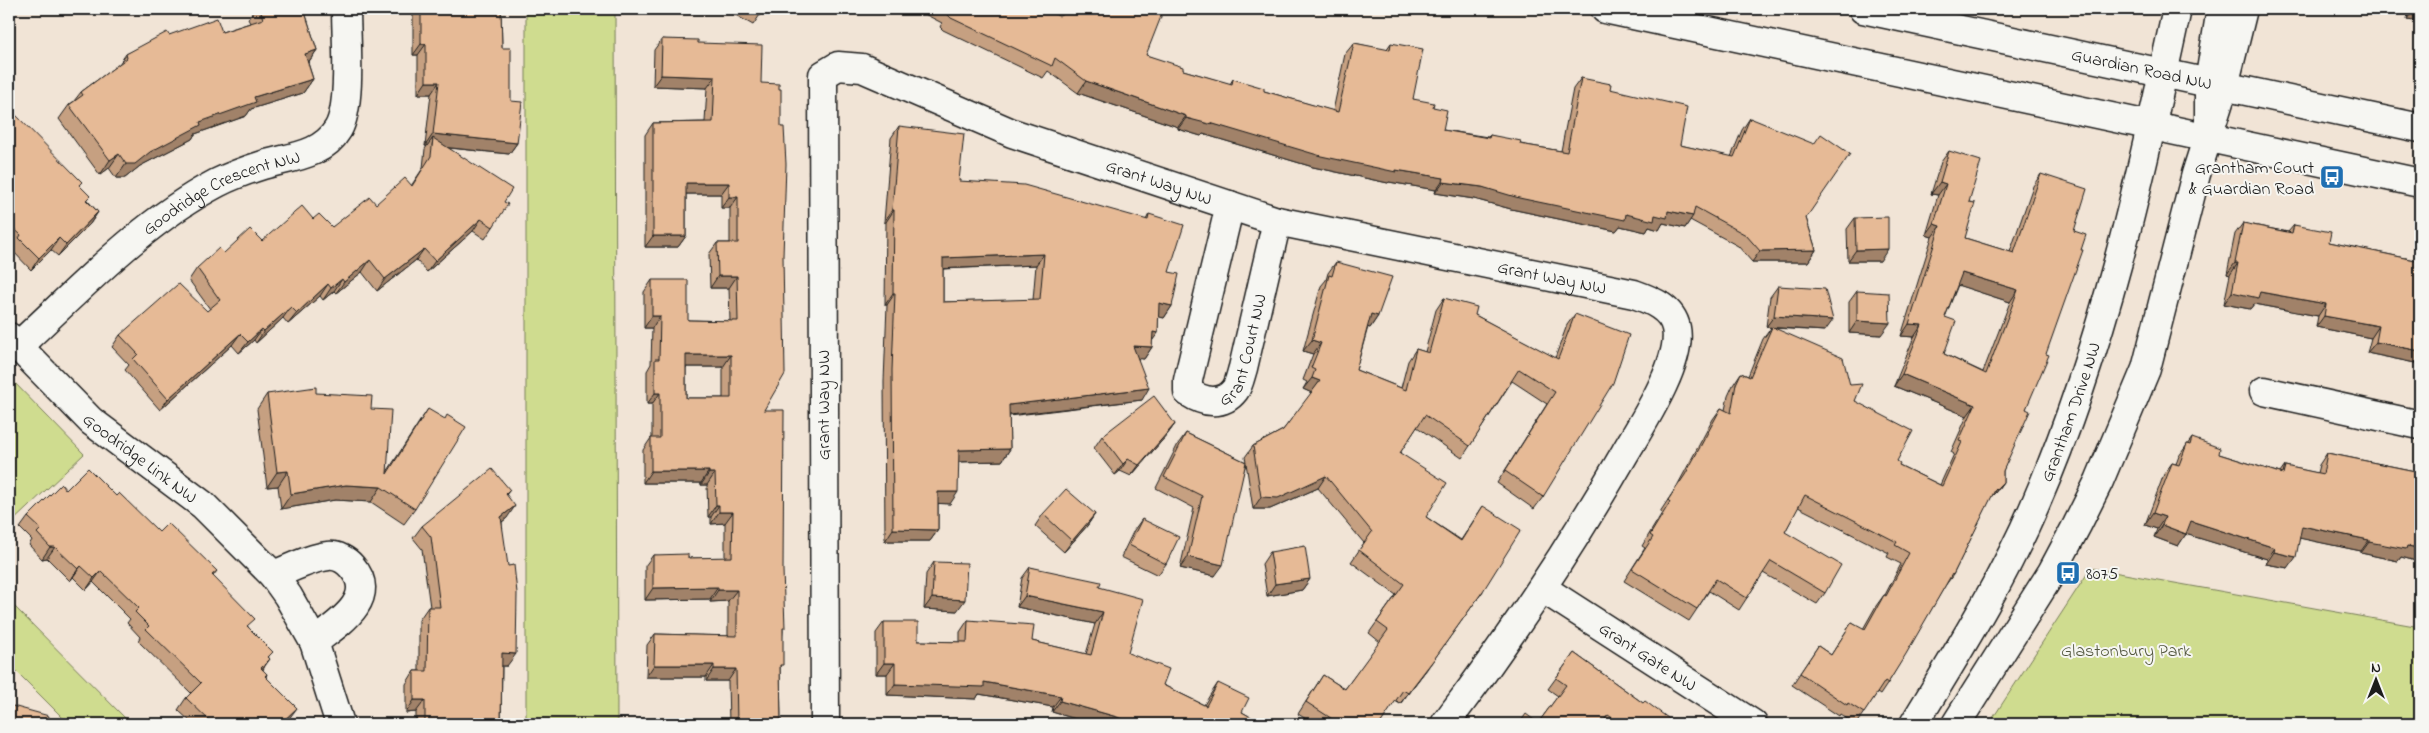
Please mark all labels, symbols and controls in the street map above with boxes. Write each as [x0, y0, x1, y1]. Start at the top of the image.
street label: Guardian Road NW [2069, 43, 2214, 98]
street label: Goodridge Crescent NW [138, 145, 303, 243]
street label: Grant Way NW [1102, 154, 1215, 213]
place label: Grantham Court & Guardian Road [2189, 156, 2314, 203]
bus stop icon: Grantham Court & Guardian Road [2319, 164, 2345, 190]
street label: Grant Way NW [1495, 255, 1608, 303]
street label: Grant Court NW [1215, 292, 1275, 414]
street label: Grantham Drive NW [2035, 339, 2109, 486]
street label: Grant Way NW [812, 350, 838, 460]
street label: Goodridge Link NW [75, 408, 202, 511]
bus stop icon: 8075 [2055, 560, 2081, 586]
place label: 8075 [2086, 562, 2118, 588]
street label: Grant Gate NW [1593, 617, 1701, 699]
park label: Glastonbury Park [2061, 639, 2191, 665]
north arrow [2352, 656, 2402, 706]
text: N [2371, 658, 2381, 679]

